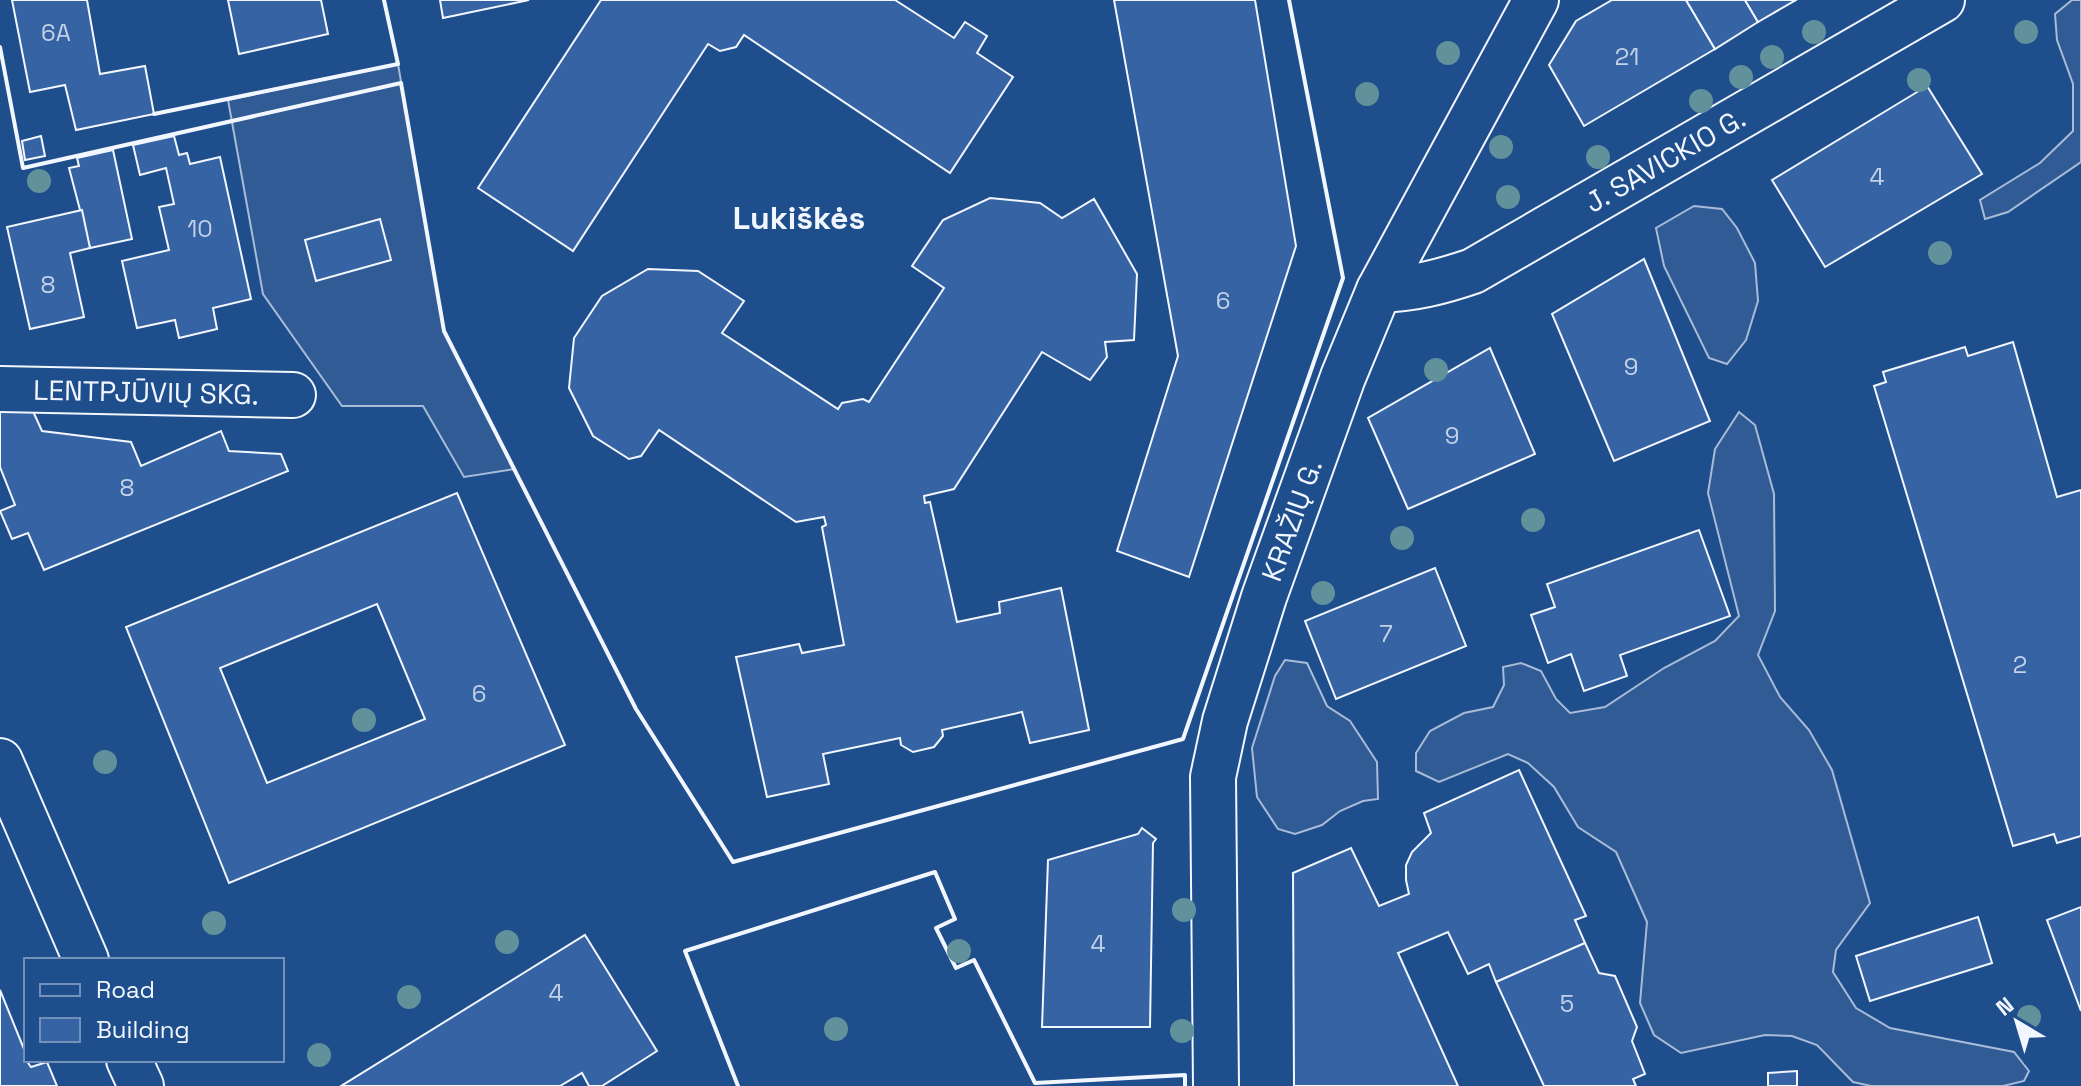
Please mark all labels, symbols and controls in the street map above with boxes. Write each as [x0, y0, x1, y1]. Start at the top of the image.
house number: 6A [41, 17, 71, 48]
house number: 21 [1615, 41, 1639, 72]
street label: J. SAVICKIO G. [1578, 100, 1752, 221]
house number: 4 [1870, 161, 1885, 192]
district label: Lukiškės [733, 198, 865, 238]
house number: 10 [187, 213, 213, 244]
house number: 8 [41, 269, 55, 300]
house number: 6 [1216, 285, 1230, 316]
house number: 9 [1624, 351, 1638, 382]
street label: LENTPJŪVIŲ SKG. [33, 372, 259, 412]
house number: 9 [1445, 420, 1459, 451]
street label: KRAŽIŲ G. [1253, 454, 1330, 586]
house number: 8 [120, 472, 134, 503]
house number: 7 [1379, 618, 1393, 649]
house number: 2 [2013, 649, 2027, 680]
house number: 6 [472, 678, 486, 709]
house number: 4 [1091, 928, 1106, 959]
legend [24, 958, 284, 1062]
text: Road [96, 974, 155, 1005]
house number: 4 [549, 977, 564, 1008]
north arrow [1977, 982, 2057, 1062]
house number: 5 [1560, 988, 1574, 1019]
text: N [1990, 991, 2019, 1022]
text: Building [96, 1014, 190, 1045]

